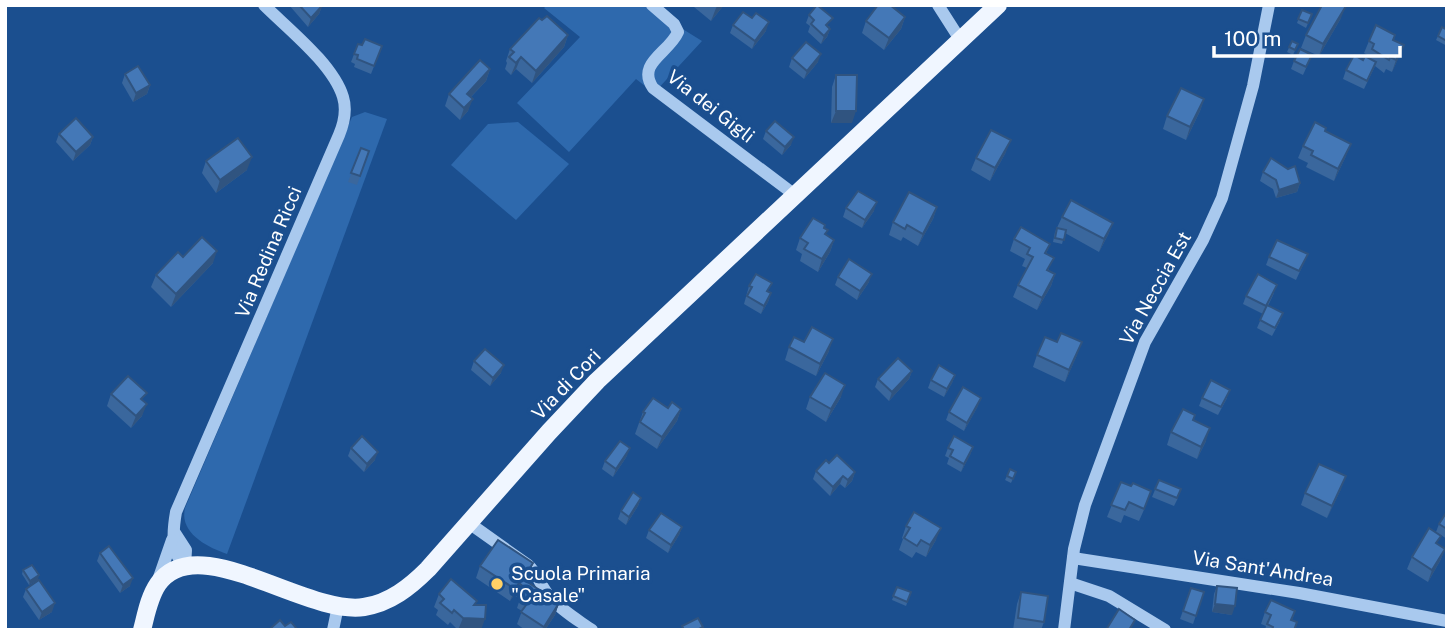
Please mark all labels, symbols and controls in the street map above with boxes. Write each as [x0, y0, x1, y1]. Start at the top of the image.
scale bar [1214, 14, 1400, 58]
text: 100 m [1224, 26, 1281, 51]
street label: Via dei Gigli [663, 65, 759, 147]
street label: Via Redina Ricci [230, 183, 306, 321]
street label: Via Neccia Est [1115, 227, 1195, 349]
street label: Via di Cori [527, 344, 605, 424]
street label: Via Sant'Andrea [1191, 546, 1335, 590]
place label: Scuola Primaria "Casale" [511, 562, 650, 606]
marker: Scuola Primaria "Casale" [489, 576, 505, 592]

